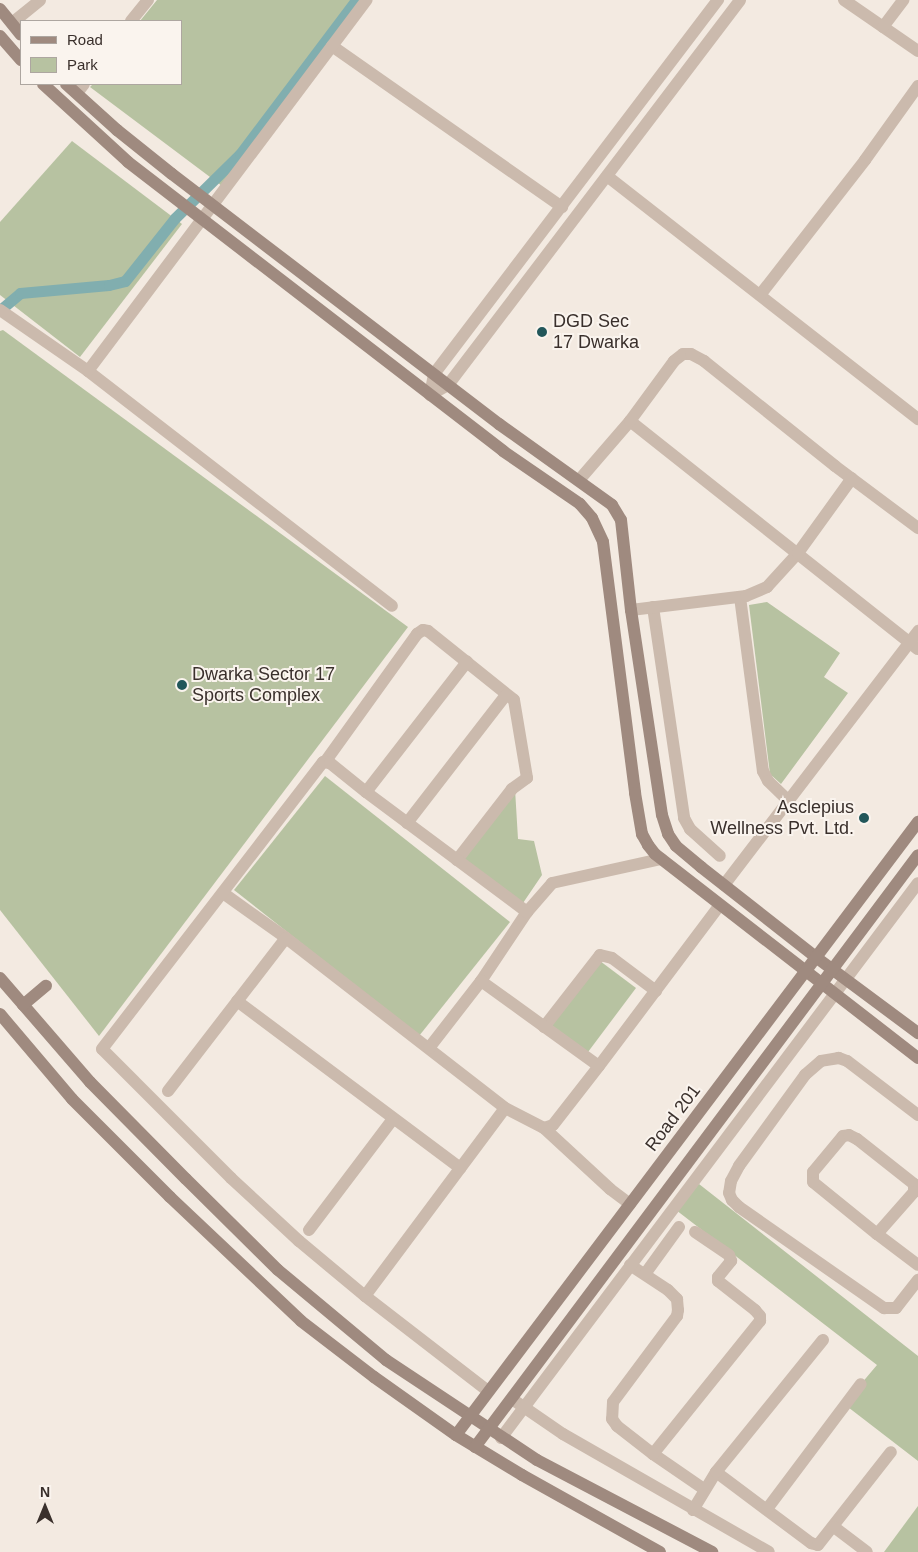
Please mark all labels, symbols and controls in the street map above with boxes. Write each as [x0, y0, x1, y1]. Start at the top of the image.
legend [20, 20, 182, 85]
text: Road [67, 31, 103, 48]
text: Park [67, 56, 98, 73]
place label: DGD Sec 17 Dwarka [553, 311, 639, 354]
marker: DGD Sec 17 Dwarka [535, 325, 549, 339]
place label: Dwarka Sector 17 Sports Complex [192, 664, 335, 706]
marker: Dwarka Sector 17 Sports Complex [176, 679, 188, 691]
place label: Asclepius Wellness Pvt. Ltd. [710, 797, 854, 840]
marker: Asclepius Wellness Pvt. Ltd. [858, 812, 870, 824]
street label: Road 201 [641, 1080, 705, 1156]
north arrow [20, 1482, 70, 1532]
text: N [40, 1484, 50, 1500]

